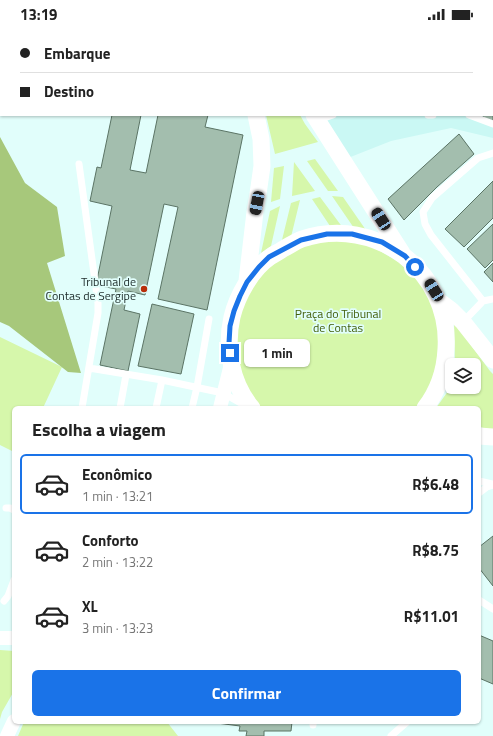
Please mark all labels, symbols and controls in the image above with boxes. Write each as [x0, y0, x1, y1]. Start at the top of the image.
text: 13:19 [20, 3, 57, 26]
text: Embarque [44, 42, 110, 65]
text: Destino [44, 80, 94, 103]
car [249, 190, 265, 216]
car [369, 206, 393, 232]
route start [406, 258, 424, 276]
place label: Tribunal de Contas de Sergipe [46, 272, 136, 305]
car [423, 277, 445, 303]
marker: Tribunal de Contas de Sergipe [139, 284, 149, 294]
park label: Praça do Tribunal de Contas [295, 304, 381, 337]
callout: 1 min [244, 339, 310, 367]
text: 1 min [261, 343, 293, 363]
route end [221, 344, 239, 362]
map controls [445, 358, 481, 394]
button: layers [445, 358, 481, 394]
text: Escolha a viagem [32, 416, 166, 443]
text: Econômico [82, 463, 152, 486]
icon: car [34, 466, 70, 502]
text: R$6.48 [412, 473, 459, 496]
text: 1 min · 13:21 [82, 486, 153, 506]
text: Conforto [82, 529, 139, 552]
icon: car [34, 532, 70, 568]
text: R$8.75 [412, 539, 459, 562]
text: 2 min · 13:22 [82, 552, 153, 572]
text: XL [82, 595, 98, 618]
icon: car [34, 598, 70, 634]
text: R$11.01 [404, 605, 459, 628]
text: 3 min · 13:23 [82, 618, 153, 638]
button: Confirmar [32, 670, 461, 716]

